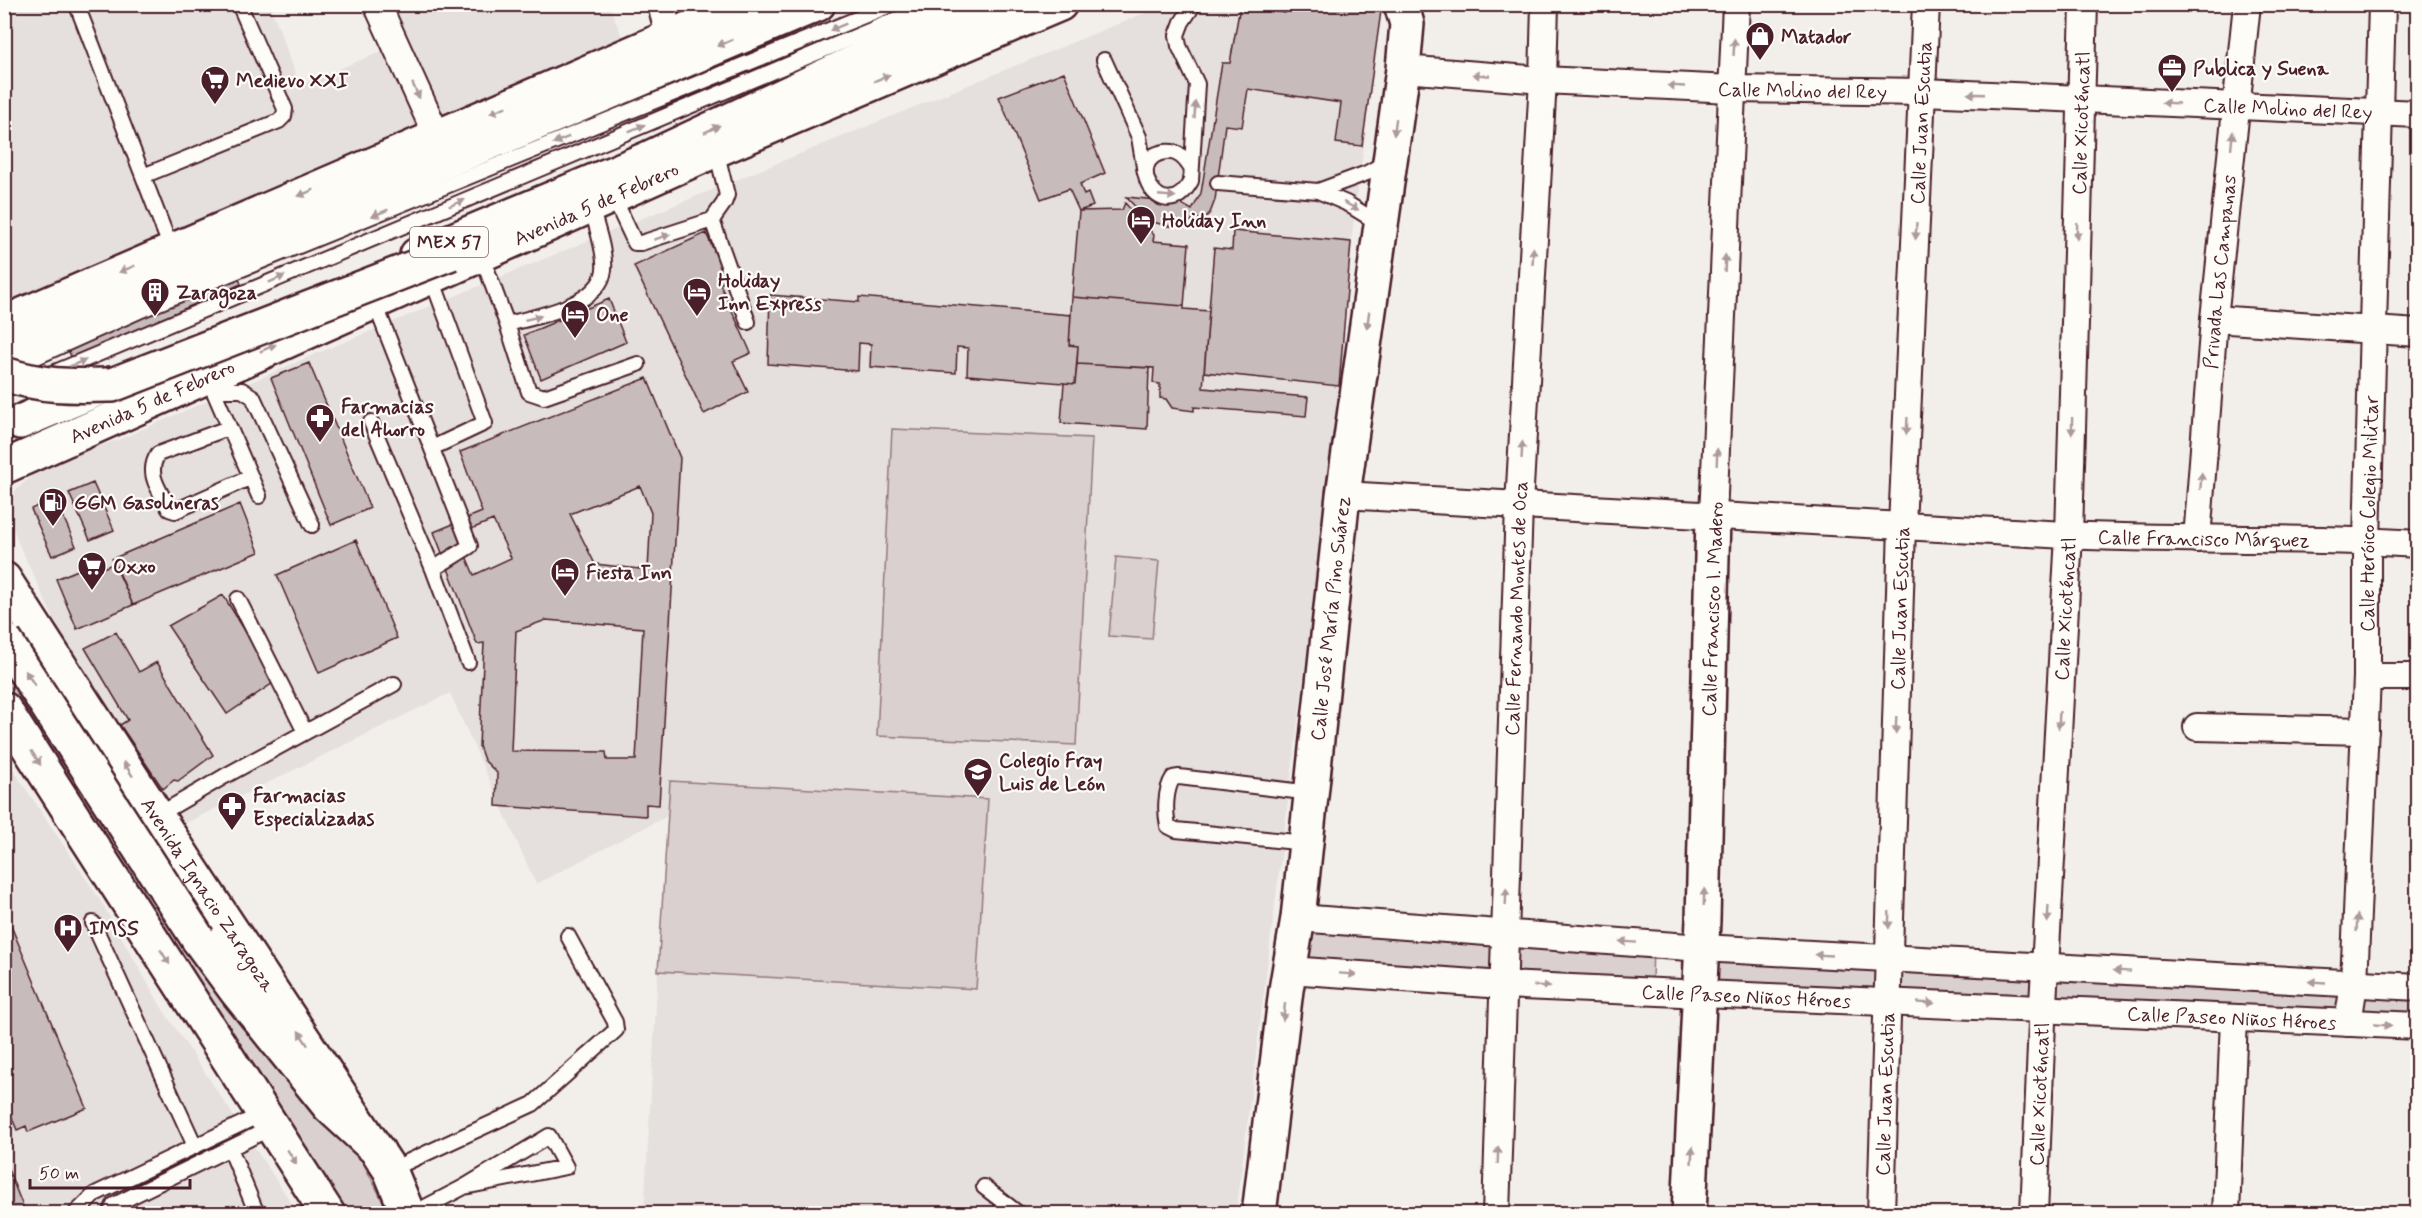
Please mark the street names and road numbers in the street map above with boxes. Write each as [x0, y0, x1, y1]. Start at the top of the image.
street label: Calle Juan Escutia [1905, 40, 1939, 205]
street label: Calle Xicoténcatl [2067, 51, 2098, 195]
street label: Calle Molino del Rey [1717, 76, 1887, 106]
street label: Calle Molino del Rey [2203, 92, 2373, 127]
street label: Avenida 5 de Febrero [510, 156, 683, 253]
street label: Privada Las Campanas [2198, 174, 2244, 370]
road number: MEX 57 [410, 227, 488, 257]
street label: Avenida 5 de Febrero [66, 354, 239, 451]
street label: Calle Heróico Colegio Militar [2355, 394, 2386, 632]
street label: Calle Fernando Montes de Oca [1500, 480, 1535, 736]
street label: Calle José María Pino Suárez [1305, 495, 1358, 742]
street label: Calle Francisco I. Madero [1696, 501, 1731, 717]
street label: Calle Francisco Márquez [2097, 524, 2310, 555]
street label: Calle Juan Escutia [1885, 526, 1917, 691]
street label: Calle Xicoténcatl [2049, 536, 2084, 681]
street label: Avenida Ignacio Zaragoza [134, 793, 281, 999]
street label: Calle Paseo Niños Héroes [1641, 979, 1852, 1016]
street label: Calle Paseo Niños Héroes [2126, 1001, 2337, 1037]
street label: Calle Juan Escutia [1870, 1012, 1902, 1176]
street label: Calle Xicoténcatl [2024, 1022, 2057, 1166]

